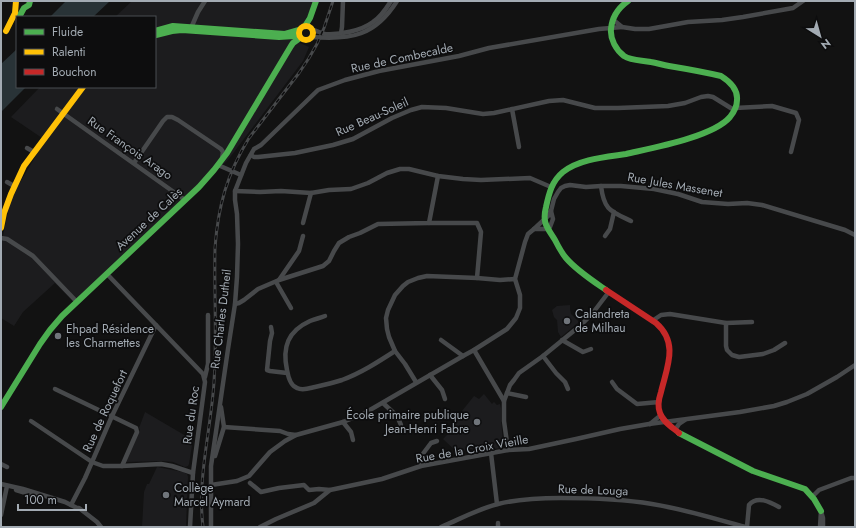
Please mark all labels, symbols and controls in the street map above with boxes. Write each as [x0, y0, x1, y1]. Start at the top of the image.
legend [16, 16, 156, 88]
north arrow [800, 16, 840, 56]
text: Fluide [52, 23, 83, 41]
text: N [818, 35, 834, 53]
street label: Rue de Combecalde [349, 38, 455, 78]
text: Ralenti [52, 43, 86, 61]
text: Bouchon [52, 63, 96, 81]
street label: Rue Beau-Soleil [333, 93, 411, 141]
street label: Rue François Arago [84, 112, 176, 184]
street label: Rue Jules Massenet [626, 168, 724, 202]
street label: Avenue de Calès [112, 183, 186, 255]
street label: Rue Charles Dutheil [206, 268, 236, 370]
place label: Calandreta de Milhau [575, 305, 630, 337]
marker: Calandreta de Milhau [562, 316, 572, 326]
place label: Ehpad Résidence les Charmettes [66, 320, 154, 352]
marker: Ehpad Résidence les Charmettes [53, 331, 63, 341]
street label: Rue de Roquefort [78, 367, 132, 455]
street label: Rue du Roc [178, 385, 204, 445]
place label: École primaire publique Jean-Henri Fabre [346, 406, 469, 438]
marker: École primaire publique Jean-Henri Fabre [472, 417, 482, 427]
street label: Rue de la Croix Vieille [414, 430, 530, 468]
place label: Collège Marcel Aymard [174, 479, 250, 511]
street label: Rue de Louga [558, 480, 629, 500]
scale bar [18, 486, 86, 512]
marker: Collège Marcel Aymard [161, 490, 171, 500]
text: 100 m [24, 491, 57, 509]

